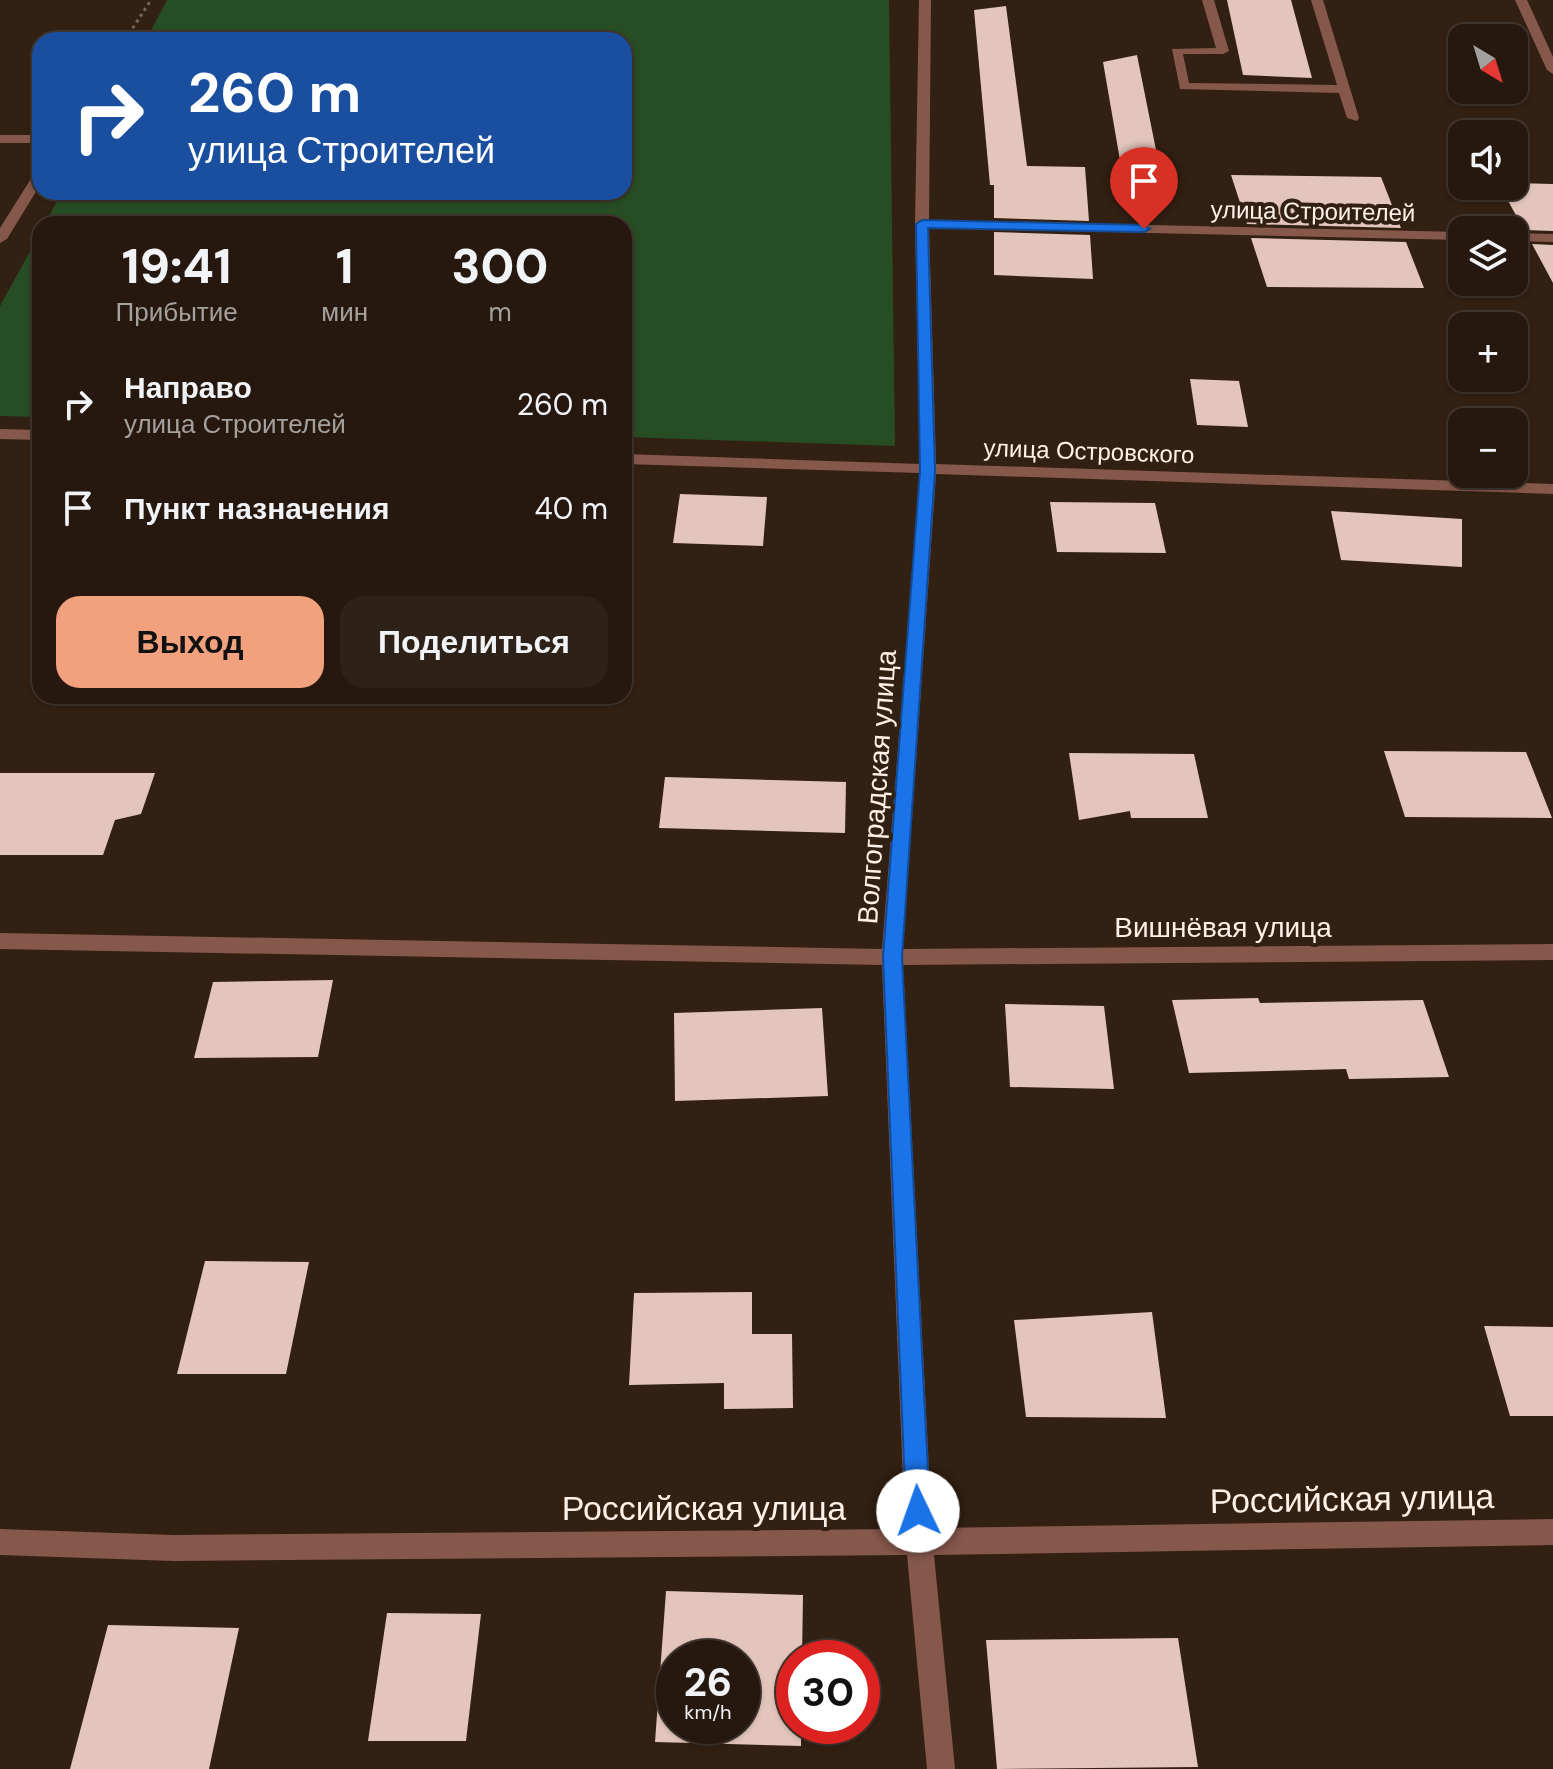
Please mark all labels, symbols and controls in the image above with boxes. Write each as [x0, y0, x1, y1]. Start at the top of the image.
north arrow [1448, 24, 1528, 104]
map controls [1448, 24, 1528, 488]
text: 260 m [188, 56, 361, 129]
icon: right [56, 64, 160, 168]
button: sound [1448, 120, 1528, 200]
text: улица Строителей [188, 127, 495, 174]
pin [1110, 147, 1178, 229]
icon: arrive [1122, 159, 1166, 203]
street label: улица Строителей [1210, 194, 1416, 228]
button: layers [1448, 216, 1528, 296]
text: 19:41 [122, 235, 232, 298]
text: 1 [336, 235, 354, 298]
text: 300 [452, 235, 548, 298]
text: Прибытие [116, 295, 238, 329]
text: мин [321, 295, 368, 329]
text: m [488, 295, 512, 329]
button: + [1448, 312, 1528, 392]
text: Направо [124, 368, 252, 407]
icon: right [56, 382, 100, 426]
text: 260 m [517, 385, 608, 424]
text: улица Строителей [124, 407, 346, 441]
button: − [1448, 408, 1528, 488]
street label: улица Островского [983, 432, 1195, 470]
icon: arrive [56, 486, 100, 530]
text: Пункт назначения [124, 489, 389, 528]
text: 40 m [535, 489, 608, 528]
button: Выход [56, 596, 324, 688]
button: Поделиться [340, 596, 608, 688]
street label: Волгоградская улица [849, 648, 905, 925]
street label: Вишнёвая улица [1114, 909, 1332, 946]
position arrow [876, 1469, 960, 1553]
street label: Российская улица [1209, 1474, 1495, 1524]
street label: Российская улица [562, 1486, 846, 1531]
speed limit sign: 30 [776, 1640, 880, 1744]
text: 26 [684, 1656, 732, 1708]
text: km/h [684, 1699, 732, 1725]

